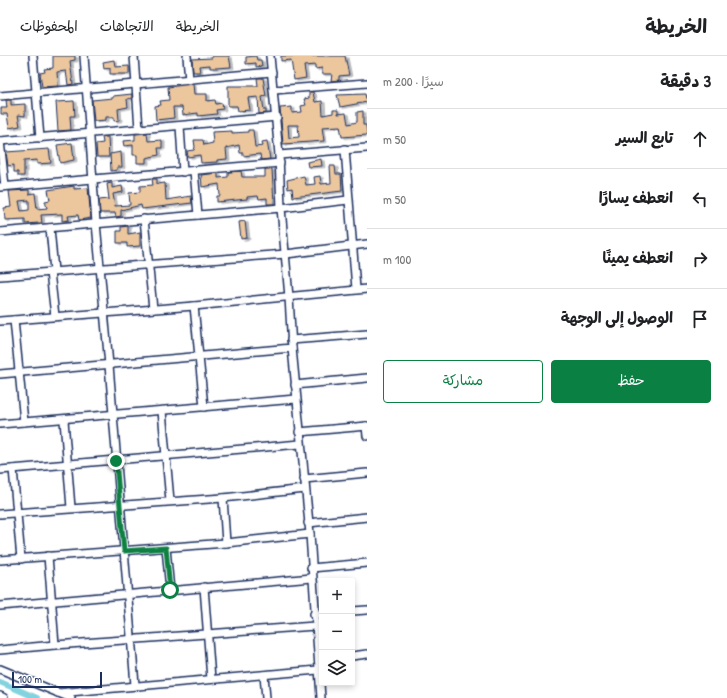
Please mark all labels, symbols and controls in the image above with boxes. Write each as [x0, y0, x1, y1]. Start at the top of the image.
text: الخريطة [645, 13, 707, 39]
text: المحفوظات [20, 16, 78, 35]
text: الاتجاهات [100, 16, 154, 35]
text: الخريطة [176, 16, 219, 35]
text: 3 دقيقة [660, 69, 711, 92]
text: سيرًا · 200 m [383, 72, 444, 90]
text: تابع السير [616, 127, 673, 148]
icon: ahead [689, 128, 711, 150]
text: 50 m [383, 130, 406, 148]
text: انعطف يسارًا [599, 187, 673, 208]
icon: left [689, 188, 711, 210]
text: 50 m [383, 190, 406, 208]
text: انعطف يمينًا [603, 247, 673, 268]
icon: right [689, 248, 711, 270]
text: 100 m [383, 250, 411, 268]
text: الوصول إلى الوجهة [561, 307, 673, 328]
icon: arrive [689, 308, 711, 330]
button: مشاركة [383, 360, 543, 403]
button: حفظ [551, 360, 711, 403]
route end [107, 452, 125, 470]
map controls [319, 578, 355, 686]
button: + [319, 578, 355, 614]
route start [161, 581, 179, 599]
button: − [319, 614, 355, 650]
button: layers [319, 650, 355, 686]
scale bar [12, 670, 102, 689]
text: 100 m [18, 672, 42, 686]

